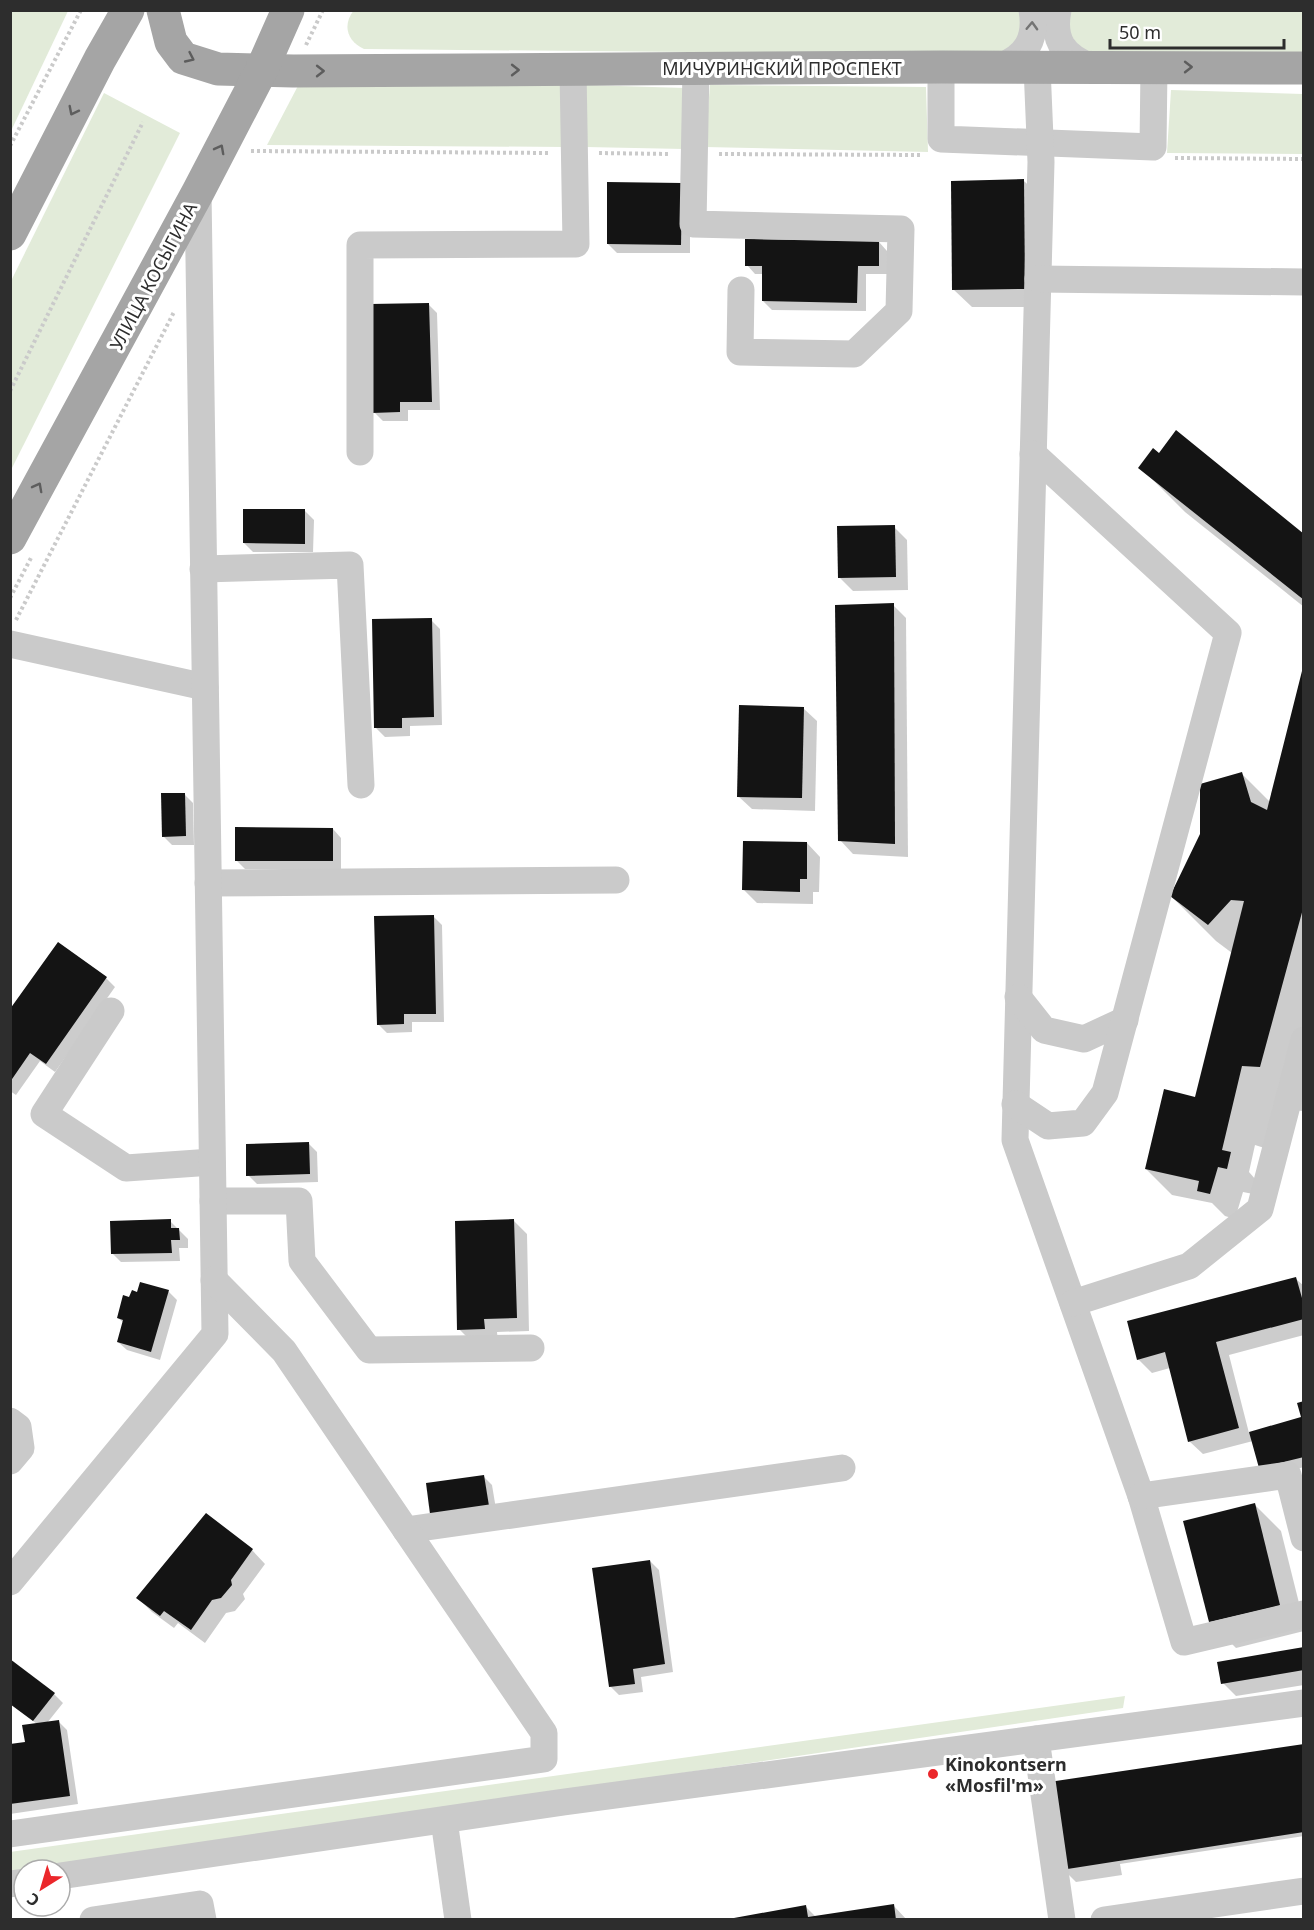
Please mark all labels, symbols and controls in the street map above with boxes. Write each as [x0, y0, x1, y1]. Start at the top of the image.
scale bar [1110, 12, 1284, 50]
text: 50 m [1119, 20, 1161, 44]
one-way arrow [1026, 21, 1039, 30]
one-way arrow [183, 51, 194, 63]
street label: МИЧУРИНСКИЙ ПРОСПЕКТ [662, 56, 902, 80]
one-way arrow [1184, 61, 1193, 74]
one-way arrow [510, 64, 519, 76]
one-way arrow [315, 65, 324, 77]
one-way arrow [69, 105, 80, 115]
one-way arrow [213, 144, 225, 155]
street label: УЛИЦА КОСЫГИНА [104, 197, 202, 354]
one-way arrow [31, 482, 42, 493]
place label: Kinokontsern «Mosfil'm» [945, 1752, 1067, 1797]
marker: Kinokontsern «Mosfil'm» [926, 1767, 940, 1781]
north arrow [12, 1858, 72, 1918]
text: С [22, 1888, 44, 1912]

